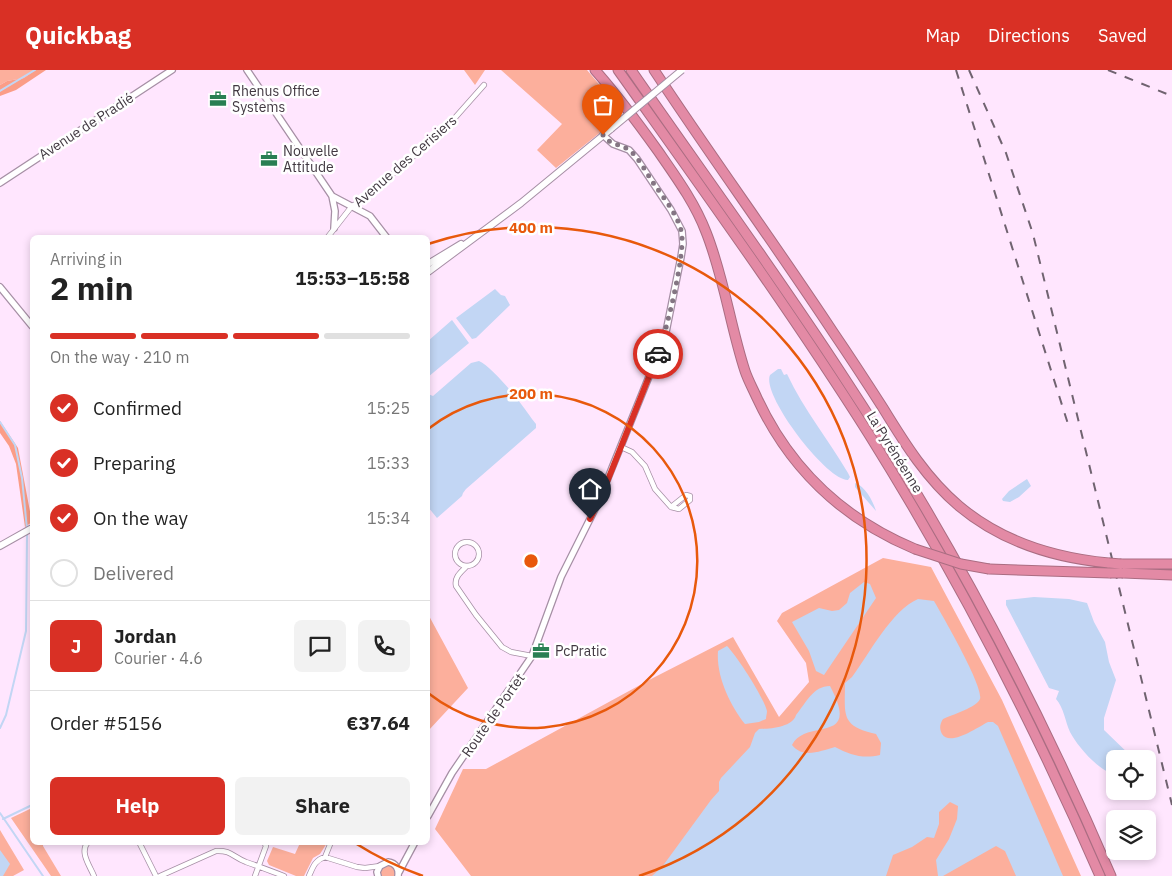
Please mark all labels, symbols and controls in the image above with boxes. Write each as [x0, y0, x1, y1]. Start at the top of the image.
text: Quickbag [25, 19, 131, 51]
text: Map [925, 24, 960, 47]
text: Directions [988, 24, 1070, 47]
text: Saved [1098, 24, 1147, 47]
place label: Rhenus Office Systems [232, 82, 320, 116]
pin [582, 84, 624, 135]
street label: Avenue de Pradié [35, 89, 137, 163]
office icon: Rhenus Office Systems [208, 89, 228, 109]
icon: bag [589, 91, 617, 119]
street label: Avenue des Cerisiers [350, 111, 460, 211]
place label: Nouvelle Attitude [283, 142, 339, 176]
office icon: Nouvelle Attitude [259, 149, 279, 169]
text: 400 m [509, 218, 553, 237]
text: Arriving in [50, 249, 122, 269]
text: 15:53–15:58 [295, 266, 410, 290]
text: 2 min [50, 267, 134, 309]
courier [633, 329, 683, 379]
icon: car [644, 340, 672, 368]
text: On the way · 210 m [50, 347, 189, 367]
text: 200 m [509, 384, 553, 403]
icon: check [50, 394, 78, 422]
text: Confirmed [93, 396, 182, 420]
text: 15:25 [367, 398, 410, 418]
street label: La Pyrénéenne [863, 408, 927, 496]
icon: check [50, 449, 78, 477]
text: Preparing [93, 451, 175, 475]
text: 15:33 [367, 453, 410, 473]
pin [569, 468, 611, 519]
icon: home [576, 475, 604, 503]
icon: check [50, 504, 78, 532]
text: On the way [93, 506, 188, 530]
text: 15:34 [367, 508, 410, 528]
centre of rings [522, 552, 540, 570]
text: Delivered [93, 561, 174, 585]
button: chat [294, 620, 346, 672]
button: phone [358, 620, 410, 672]
text: Jordan [114, 624, 177, 648]
text: J [71, 634, 81, 658]
office icon: PcPratic [531, 641, 551, 661]
place label: PcPratic [555, 642, 607, 660]
text: Courier · 4.6 [114, 648, 203, 668]
street label: Route de Portet [457, 670, 529, 760]
text: Order #5156 [50, 711, 162, 735]
text: €37.64 [347, 711, 410, 735]
map controls [1106, 750, 1156, 860]
button: locate [1106, 750, 1156, 800]
button: Help [50, 777, 225, 835]
button: Share [235, 777, 410, 835]
button: layers [1106, 810, 1156, 860]

